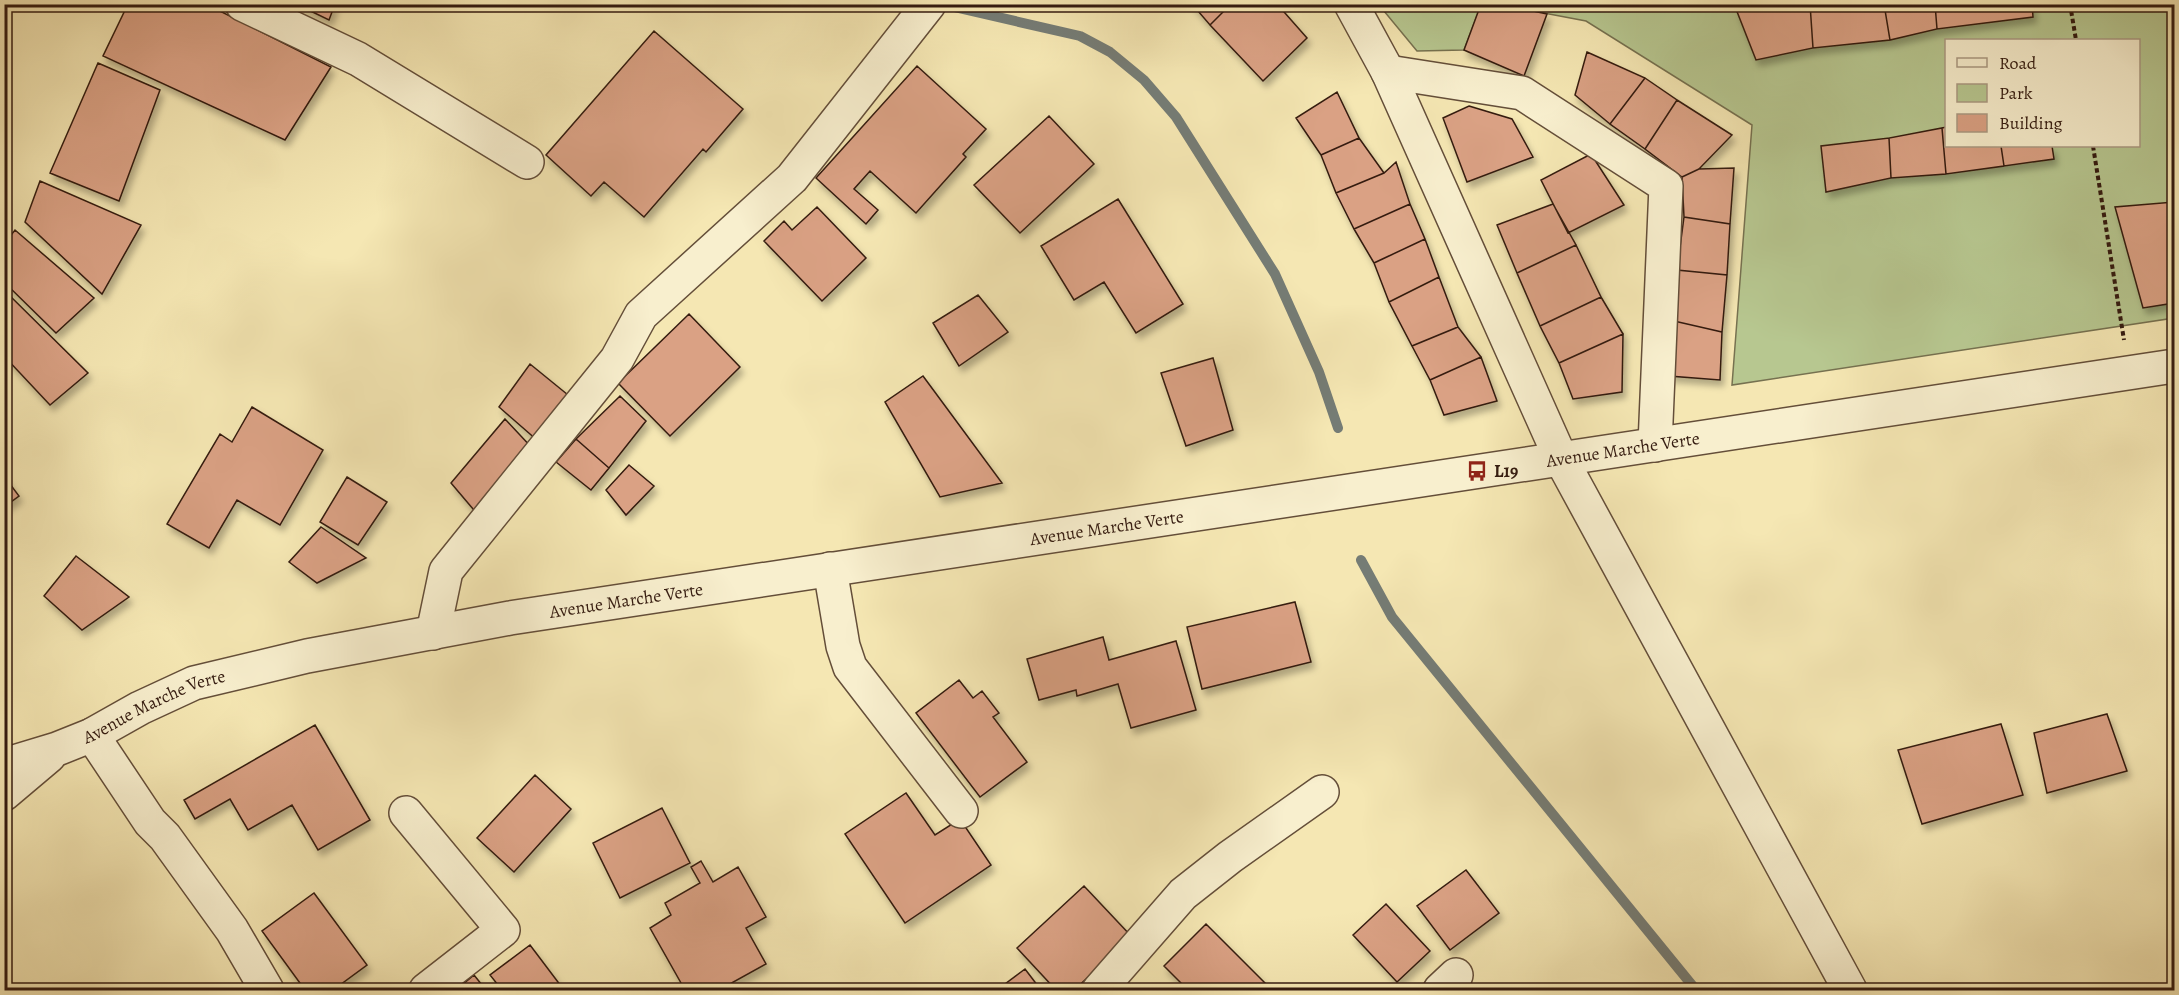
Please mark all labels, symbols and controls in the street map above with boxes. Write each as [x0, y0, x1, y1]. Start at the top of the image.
legend [1945, 39, 2140, 147]
text: Road [1999, 51, 2037, 75]
text: Park [1999, 81, 2033, 105]
text: Building [1999, 111, 2063, 135]
street label: Avenue Marche Verte [1544, 426, 1701, 473]
bus stop icon: L19 [1465, 459, 1489, 483]
place label: L19 [1494, 459, 1518, 483]
street label: Avenue Marche Verte [1027, 504, 1185, 551]
street label: Avenue Marche Verte [547, 577, 705, 624]
street label: Avenue Marche Verte [79, 664, 228, 750]

